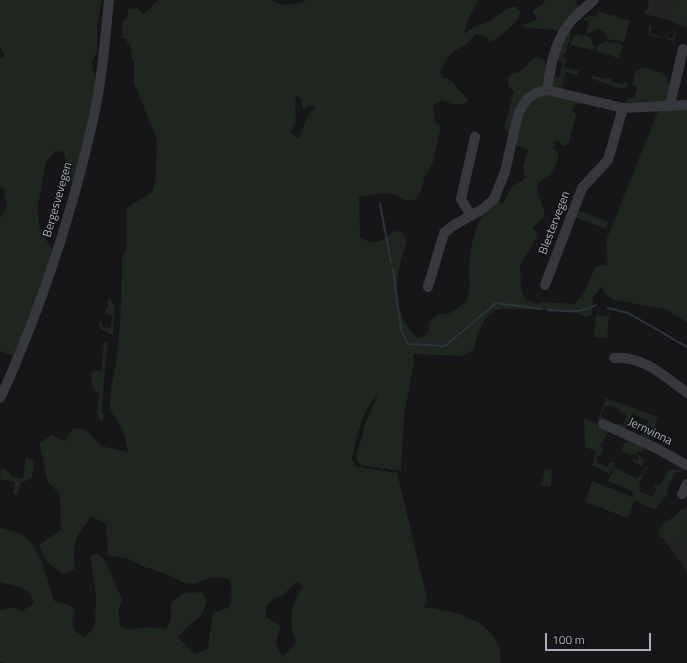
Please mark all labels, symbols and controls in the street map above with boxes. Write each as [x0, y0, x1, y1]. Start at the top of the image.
street label: Bergesvevegen [40, 161, 76, 239]
street label: Blestervegen [536, 189, 574, 257]
street label: Jernvinna [626, 415, 674, 449]
scale bar [547, 625, 653, 651]
text: 100 m [552, 630, 585, 649]

